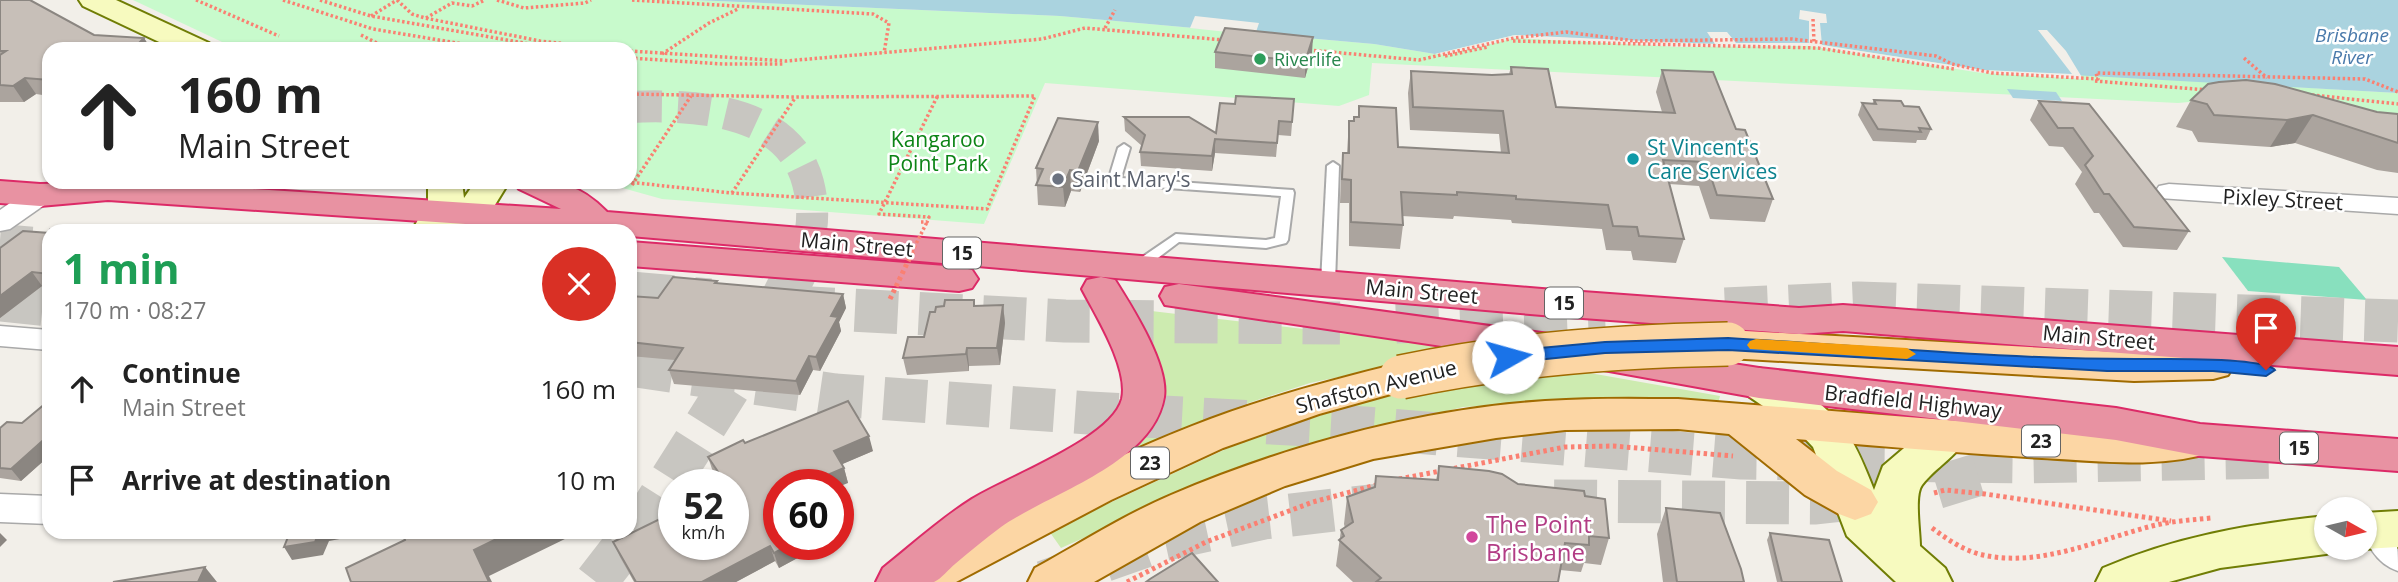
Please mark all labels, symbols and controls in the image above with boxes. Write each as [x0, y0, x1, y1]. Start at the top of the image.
water label: Brisbane River [2315, 22, 2389, 70]
place label: Riverlife [1274, 47, 1341, 71]
marker: Riverlife [1252, 51, 1268, 67]
text: 160 m [178, 61, 323, 127]
icon: ahead [63, 70, 154, 161]
text: Main Street [178, 124, 350, 167]
park label: Kangaroo Point Park [888, 125, 988, 177]
place label: St Vincent's Care Services [1647, 133, 1777, 185]
marker: St Vincent's Care Services [1625, 151, 1641, 167]
place label: Saint Mary's [1072, 165, 1191, 193]
marker: Saint Mary's [1050, 171, 1066, 187]
street label: Pixley Street [2222, 182, 2344, 216]
street label: Main Street [800, 225, 914, 263]
road number: 15 [943, 238, 981, 268]
text: 1 min [63, 239, 180, 296]
button: close [542, 247, 616, 321]
street label: Main Street [1365, 272, 1479, 310]
road number: 15 [1545, 288, 1583, 318]
text: 170 m · 08:27 [63, 294, 206, 326]
pin [2236, 298, 2296, 370]
icon: arrive [2247, 309, 2285, 347]
street label: Main Street [2042, 318, 2156, 356]
position arrow [1471, 320, 1545, 394]
street label: Shafston Avenue [1293, 352, 1459, 420]
text: Continue [122, 355, 241, 391]
icon: ahead [63, 370, 101, 408]
text: 160 m [541, 371, 616, 407]
street label: Bradfield Highway [1823, 378, 2003, 424]
text: Main Street [122, 391, 246, 423]
road number: 23 [2022, 426, 2060, 456]
road number: 15 [2280, 432, 2318, 463]
road number: 23 [1131, 447, 1169, 478]
icon: arrive [63, 461, 101, 499]
text: Arrive at destination [122, 462, 391, 498]
text: 10 m [555, 462, 616, 498]
speed limit sign: 60 [763, 469, 854, 560]
text: 52 [683, 482, 724, 529]
north arrow [2314, 497, 2376, 560]
map controls [2314, 497, 2377, 560]
place label: The Point Brisbane [1486, 507, 1592, 568]
text: km/h [682, 520, 725, 544]
marker: The Point Brisbane [1464, 529, 1480, 545]

